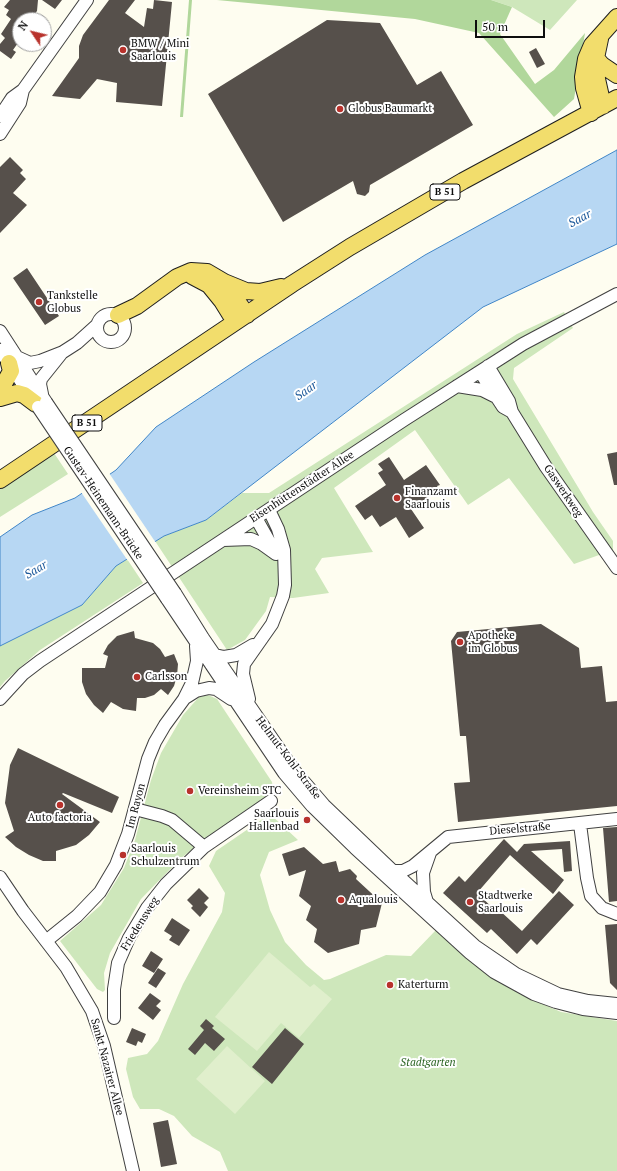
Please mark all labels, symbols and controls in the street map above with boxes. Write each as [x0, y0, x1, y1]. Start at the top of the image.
north arrow [12, 12, 52, 52]
scale bar [477, 12, 547, 38]
text: N [15, 18, 31, 33]
text: 50 m [482, 19, 508, 34]
place label: BMW / Mini Saarlouis [131, 37, 189, 63]
marker: BMW / Mini Saarlouis [118, 45, 128, 55]
place label: Globus Baumarkt [348, 102, 432, 116]
marker: Globus Baumarkt [335, 104, 345, 114]
road number: B 51 [430, 184, 460, 200]
water label: Saar [566, 207, 594, 231]
place label: Tankstelle Globus [47, 289, 98, 315]
marker: Tankstelle Globus [34, 297, 44, 307]
water label: Saar [292, 378, 320, 404]
road number: B 51 [72, 415, 102, 431]
street label: Gustav-Heinemann-Brücke [60, 444, 146, 562]
street label: Eisenhüttenstädter Allee [247, 448, 357, 526]
street label: Gaswerkweg [541, 462, 585, 520]
place label: Finanzamt Saarlouis [405, 485, 457, 511]
marker: Finanzamt Saarlouis [392, 493, 402, 503]
water label: Saar [22, 558, 50, 582]
place label: Apotheke im Globus [468, 629, 518, 655]
marker: Apotheke im Globus [455, 637, 465, 647]
place label: Carlsson [145, 670, 187, 684]
marker: Carlsson [132, 672, 142, 682]
street label: Helmut-Kohl-Straße [253, 714, 323, 802]
street label: Im Rayon [124, 782, 148, 830]
place label: Vereinsheim STC [198, 784, 281, 798]
marker: Vereinsheim STC [185, 786, 195, 796]
marker: Auto factoria [55, 800, 65, 810]
place label: Saarlouis Hallenbad [249, 807, 299, 833]
place label: Auto factoria [28, 811, 92, 825]
marker: Saarlouis Hallenbad [302, 815, 312, 825]
street label: Dieselstraße [489, 820, 551, 838]
place label: Saarlouis Schulzentrum [131, 842, 200, 868]
marker: Saarlouis Schulzentrum [118, 850, 128, 860]
place label: Stadtwerke Saarlouis [478, 889, 532, 915]
place label: Aqualouis [349, 893, 398, 907]
street label: Friedensweg [118, 895, 162, 953]
marker: Aqualouis [336, 895, 346, 905]
marker: Stadtwerke Saarlouis [465, 897, 475, 907]
place label: Katerturm [398, 978, 449, 992]
marker: Katerturm [385, 980, 395, 990]
street label: Sankt Nazairer Allee [88, 1017, 126, 1117]
park label: Stadtgarten [400, 1056, 456, 1070]

